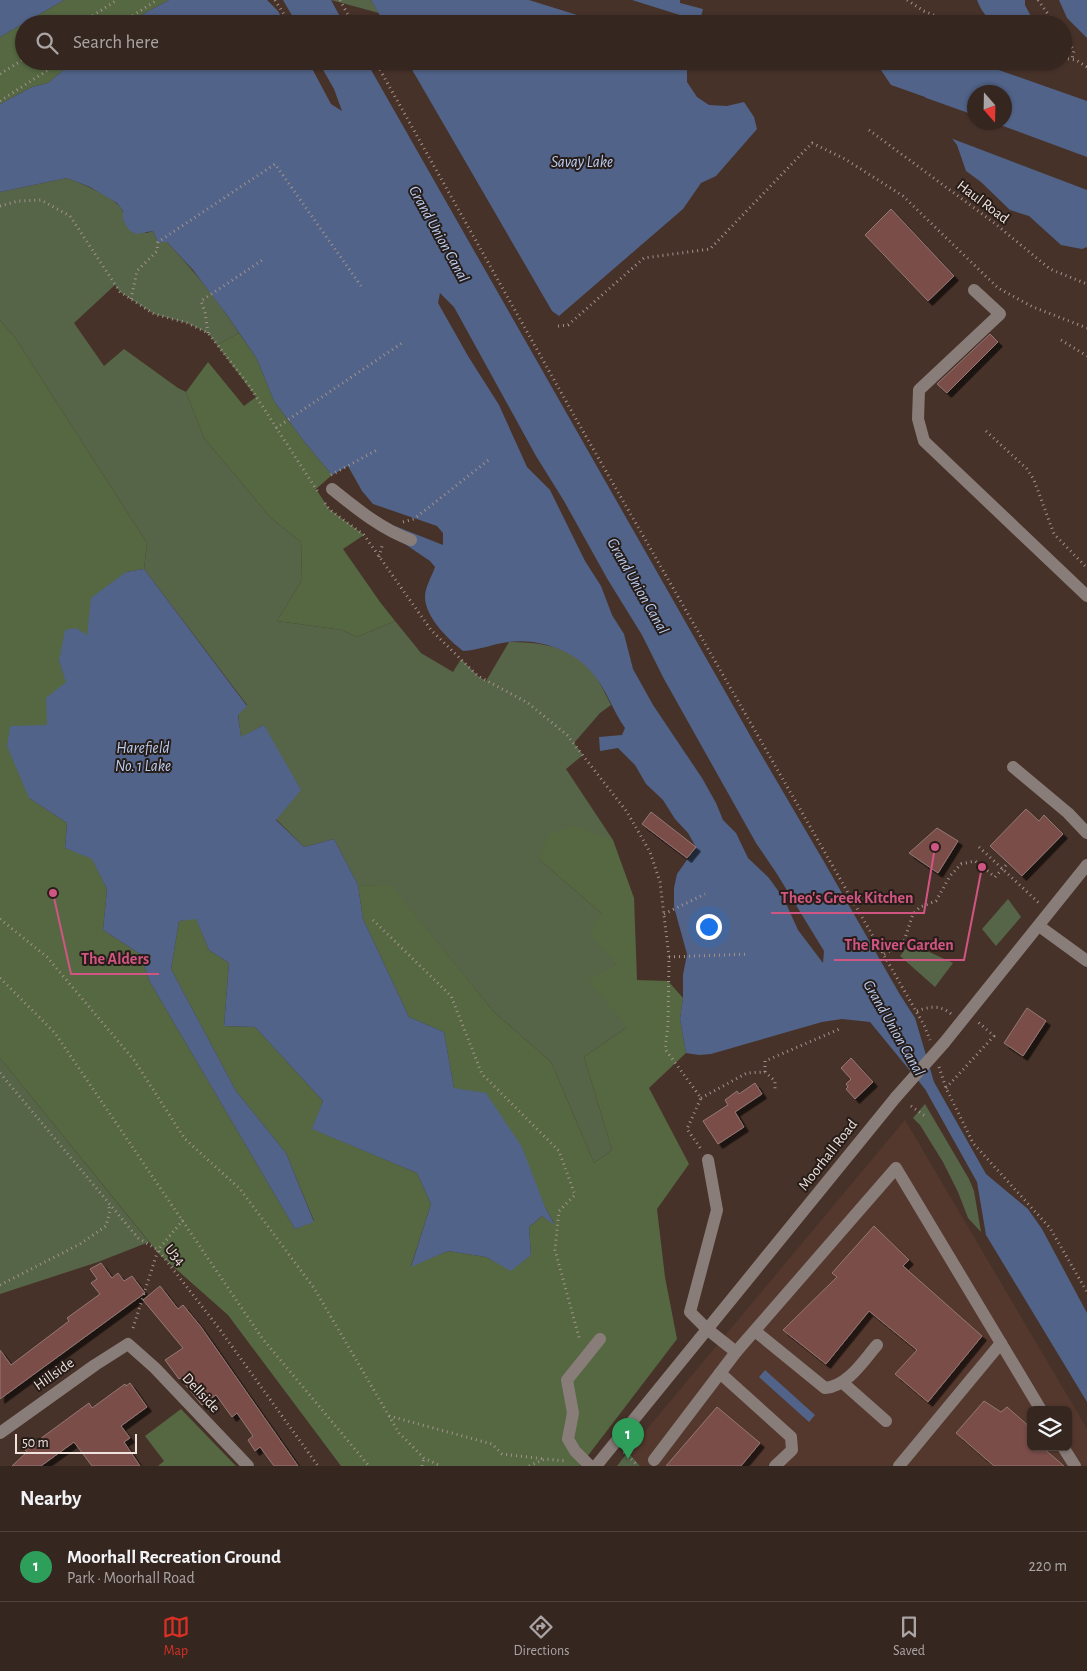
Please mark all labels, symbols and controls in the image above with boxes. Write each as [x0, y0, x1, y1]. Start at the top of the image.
search box [15, 15, 1072, 70]
icon: search [33, 29, 61, 57]
text: Search here [73, 33, 159, 52]
north arrow [967, 85, 1012, 130]
water label: Savay Lake [551, 154, 613, 170]
street label: Haul Road [954, 178, 1012, 226]
water label: Grand Union Canal [406, 183, 472, 285]
water label: Grand Union Canal [604, 535, 672, 637]
water label: Harefield No. 1 Lake [115, 740, 171, 774]
callout: Theo's Greek Kitchen [771, 882, 924, 913]
text: Theo's Greek Kitchen [781, 890, 913, 906]
your location [696, 914, 722, 940]
callout: The River Garden [834, 929, 964, 960]
text: The River Garden [844, 937, 954, 953]
callout: The Alders [71, 943, 159, 974]
text: The Alders [81, 951, 149, 967]
water label: Grand Union Canal [860, 977, 928, 1079]
street label: Moorhall Road [796, 1117, 860, 1193]
street label: U34 [162, 1241, 188, 1269]
street label: Hillside [31, 1355, 77, 1393]
street label: Dellside [179, 1370, 223, 1416]
map controls [1027, 1406, 1072, 1451]
button: layers [1027, 1406, 1072, 1451]
pin: 1 [612, 1418, 644, 1459]
scale bar [15, 1431, 138, 1454]
text: 50 m [22, 1436, 49, 1450]
text: Nearby [20, 1488, 81, 1509]
text: Moorhall Recreation Ground [67, 1548, 281, 1567]
text: 1 [33, 1558, 39, 1574]
text: 220 m [1029, 1558, 1067, 1574]
text: Park · Moorhall Road [67, 1570, 195, 1586]
tab: Map [162, 1613, 190, 1660]
tab: Directions [514, 1613, 569, 1660]
tab: Saved [893, 1613, 925, 1660]

